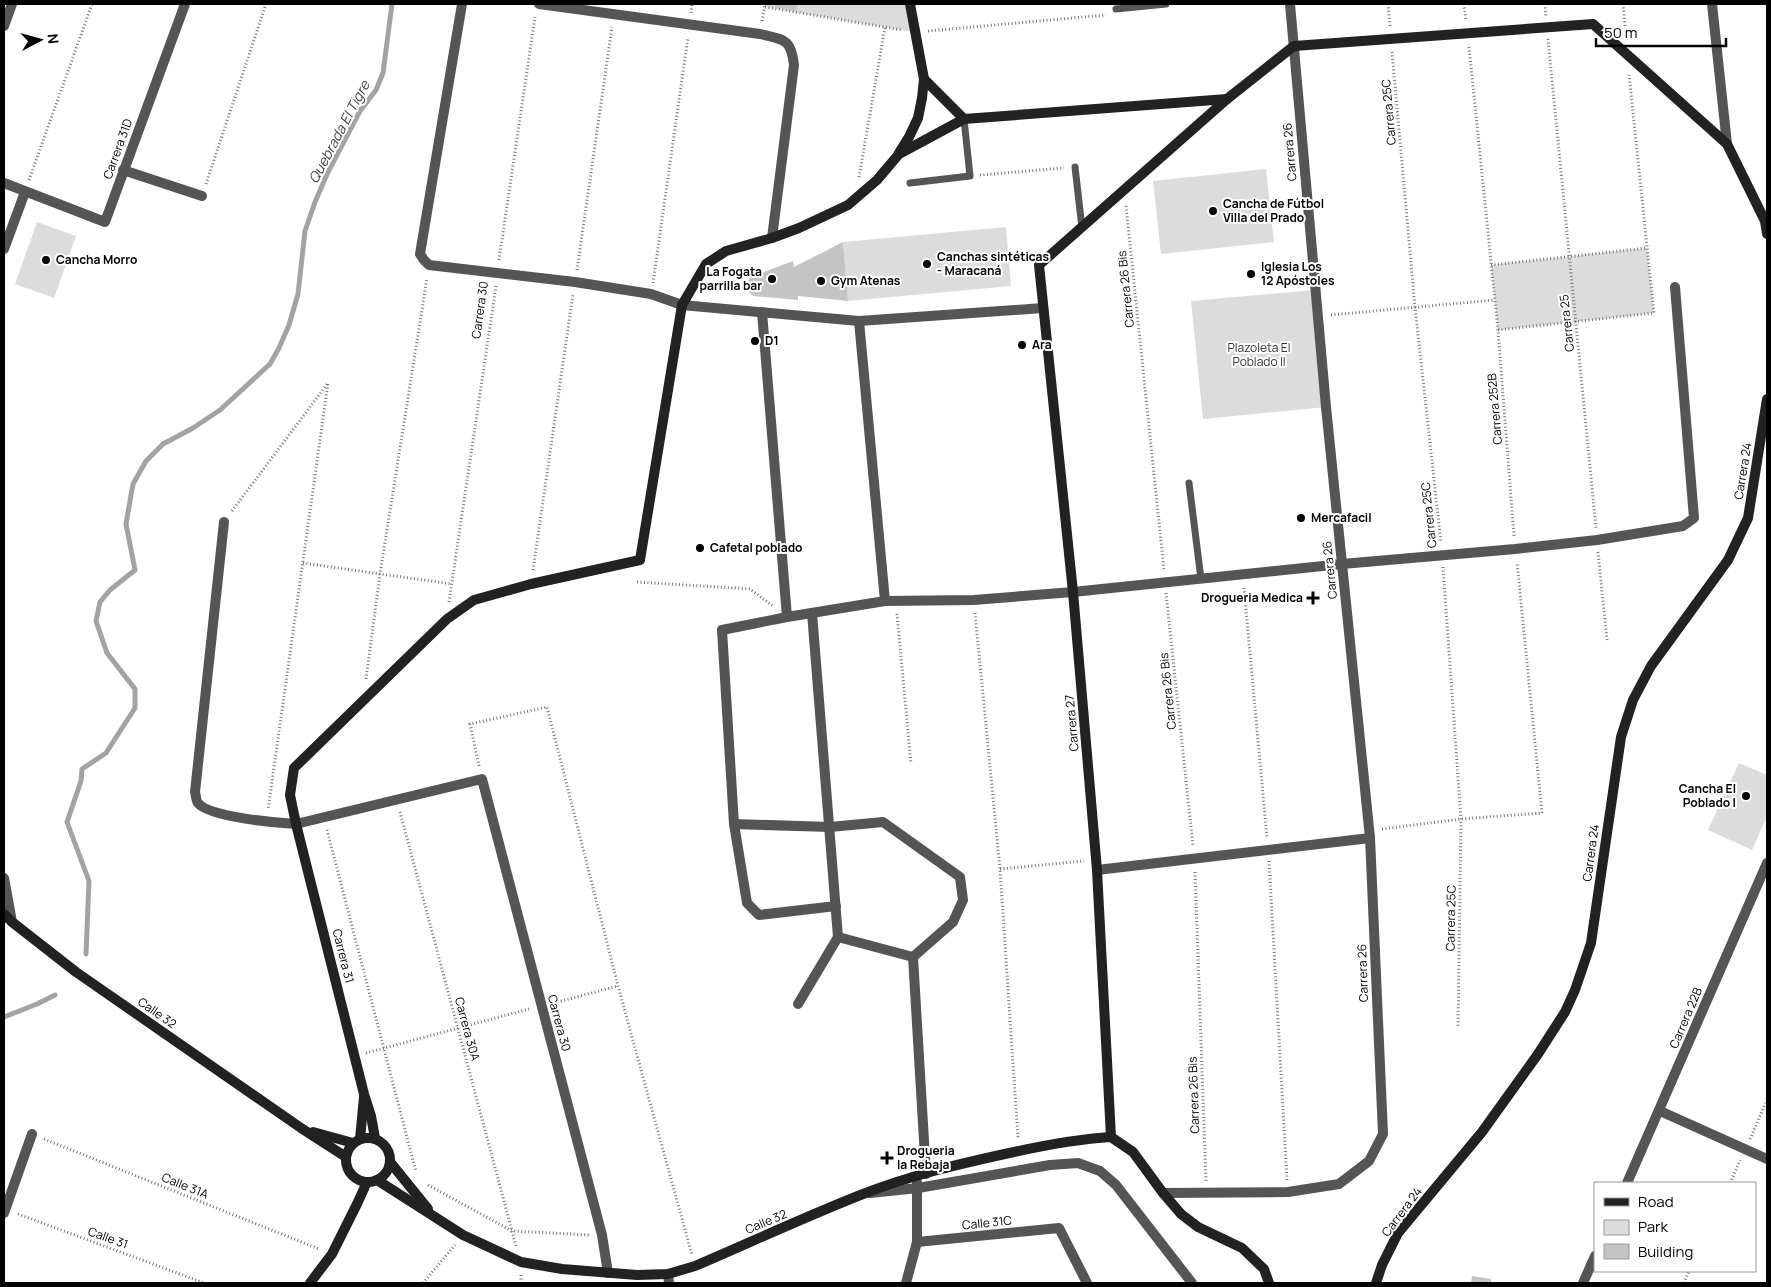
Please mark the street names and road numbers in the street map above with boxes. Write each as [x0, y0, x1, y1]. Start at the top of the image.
street label: Carrera 25C [1377, 78, 1400, 146]
street label: Carrera 31D [99, 116, 136, 181]
street label: Carrera 26 [1278, 122, 1301, 182]
street label: Carrera 26 Bis [1113, 250, 1138, 328]
street label: Carrera 30 [467, 280, 492, 340]
street label: Carrera 25 [1555, 293, 1578, 353]
street label: Carrera 252B [1483, 373, 1506, 445]
street label: Carrera 24 [1730, 441, 1755, 501]
street label: Carrera 25C [1417, 481, 1440, 549]
street label: Carrera 26 [1318, 540, 1341, 600]
street label: Carrera 26 Bis [1155, 652, 1180, 730]
street label: Carrera 27 [1061, 694, 1082, 752]
street label: Carrera 24 [1578, 823, 1603, 883]
street label: Carrera 25C [1441, 884, 1460, 951]
street label: Carrera 31 [329, 927, 358, 985]
street label: Carrera 26 [1353, 944, 1372, 1002]
street label: Carrera 22B [1665, 985, 1706, 1051]
street label: Calle 32 [134, 993, 180, 1032]
street label: Carrera 30 [544, 993, 575, 1053]
street label: Carrera 30A [451, 995, 484, 1063]
street label: Carrera 26 Bis [1184, 1056, 1203, 1134]
street label: Calle 31A [159, 1168, 212, 1203]
street label: Carrera 24 [1377, 1184, 1426, 1240]
street label: Calle 32 [742, 1205, 789, 1238]
street label: Calle 31C [961, 1211, 1013, 1234]
street label: Calle 31 [86, 1222, 131, 1253]

